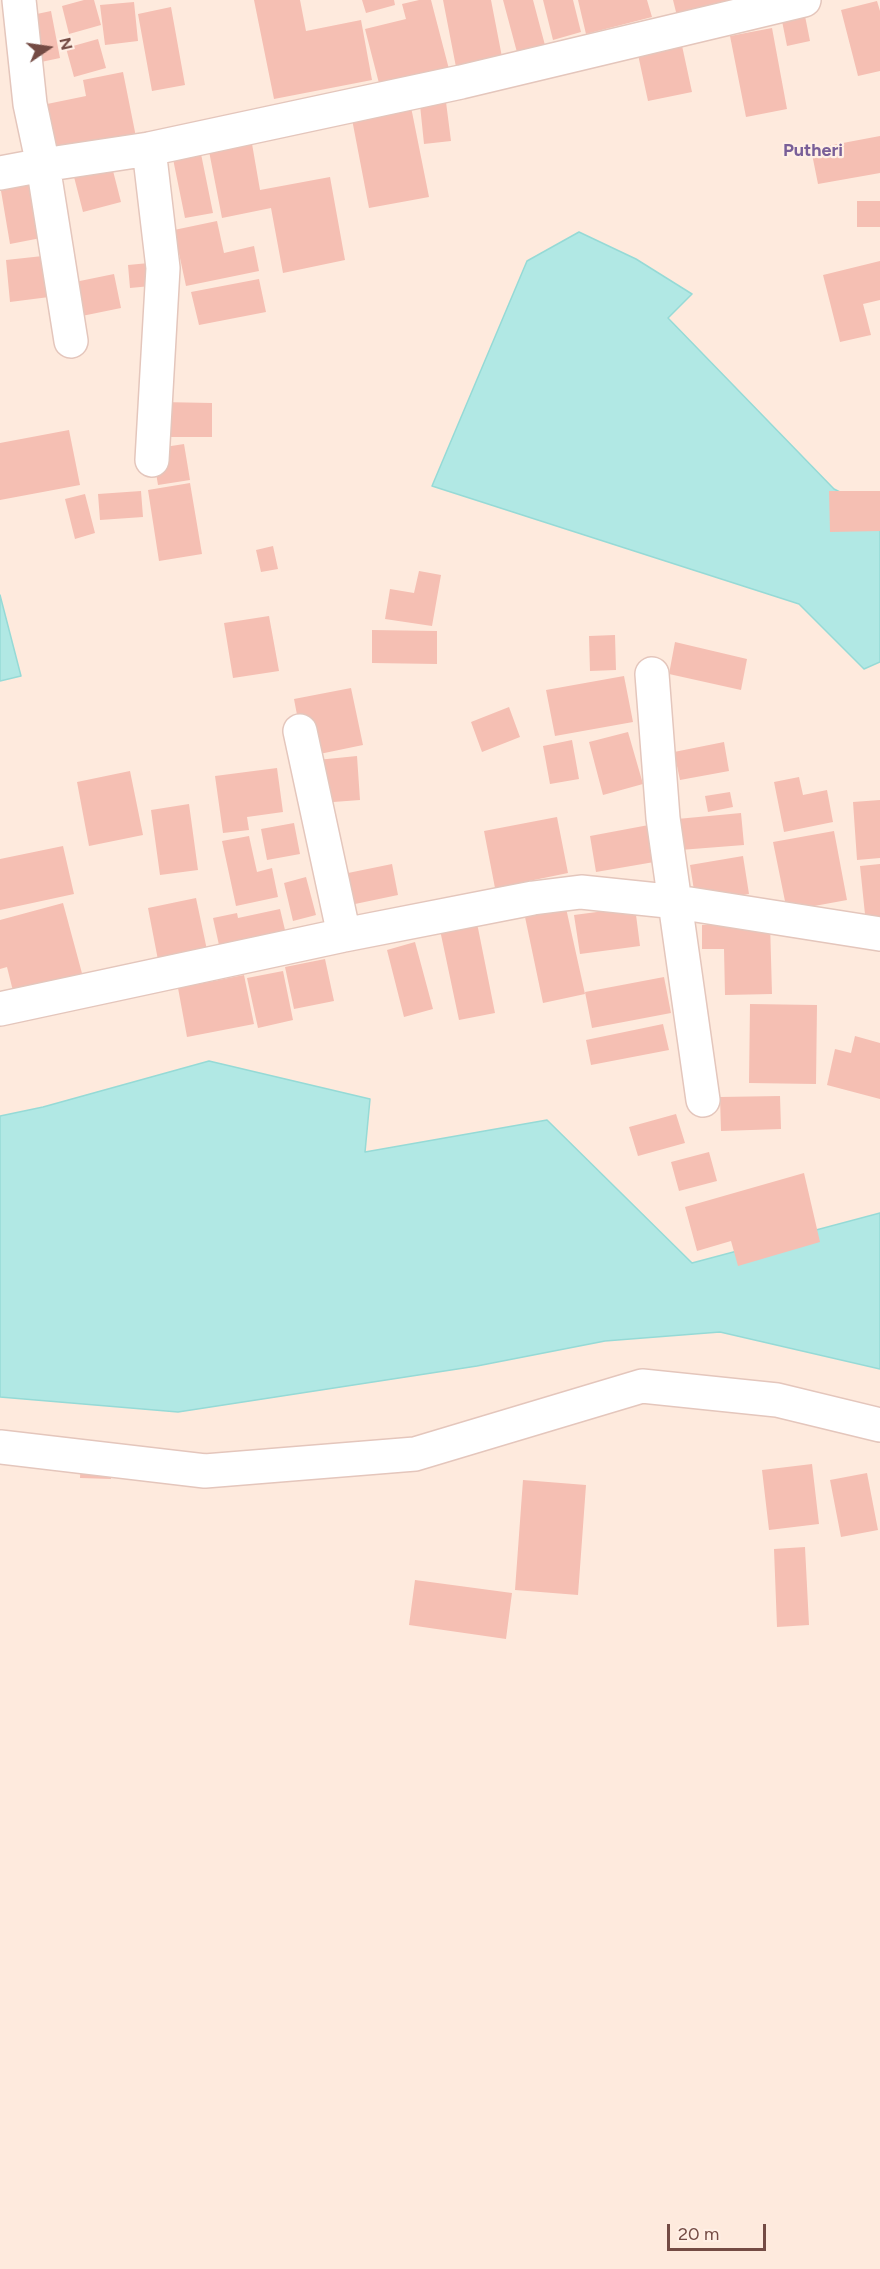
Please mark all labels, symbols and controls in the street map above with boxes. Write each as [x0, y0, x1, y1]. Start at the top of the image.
north arrow [18, 18, 78, 78]
text: N [55, 36, 77, 52]
district label: Putheri [783, 140, 843, 162]
scale bar [670, 2212, 769, 2250]
text: 20 m [678, 2223, 719, 2245]

